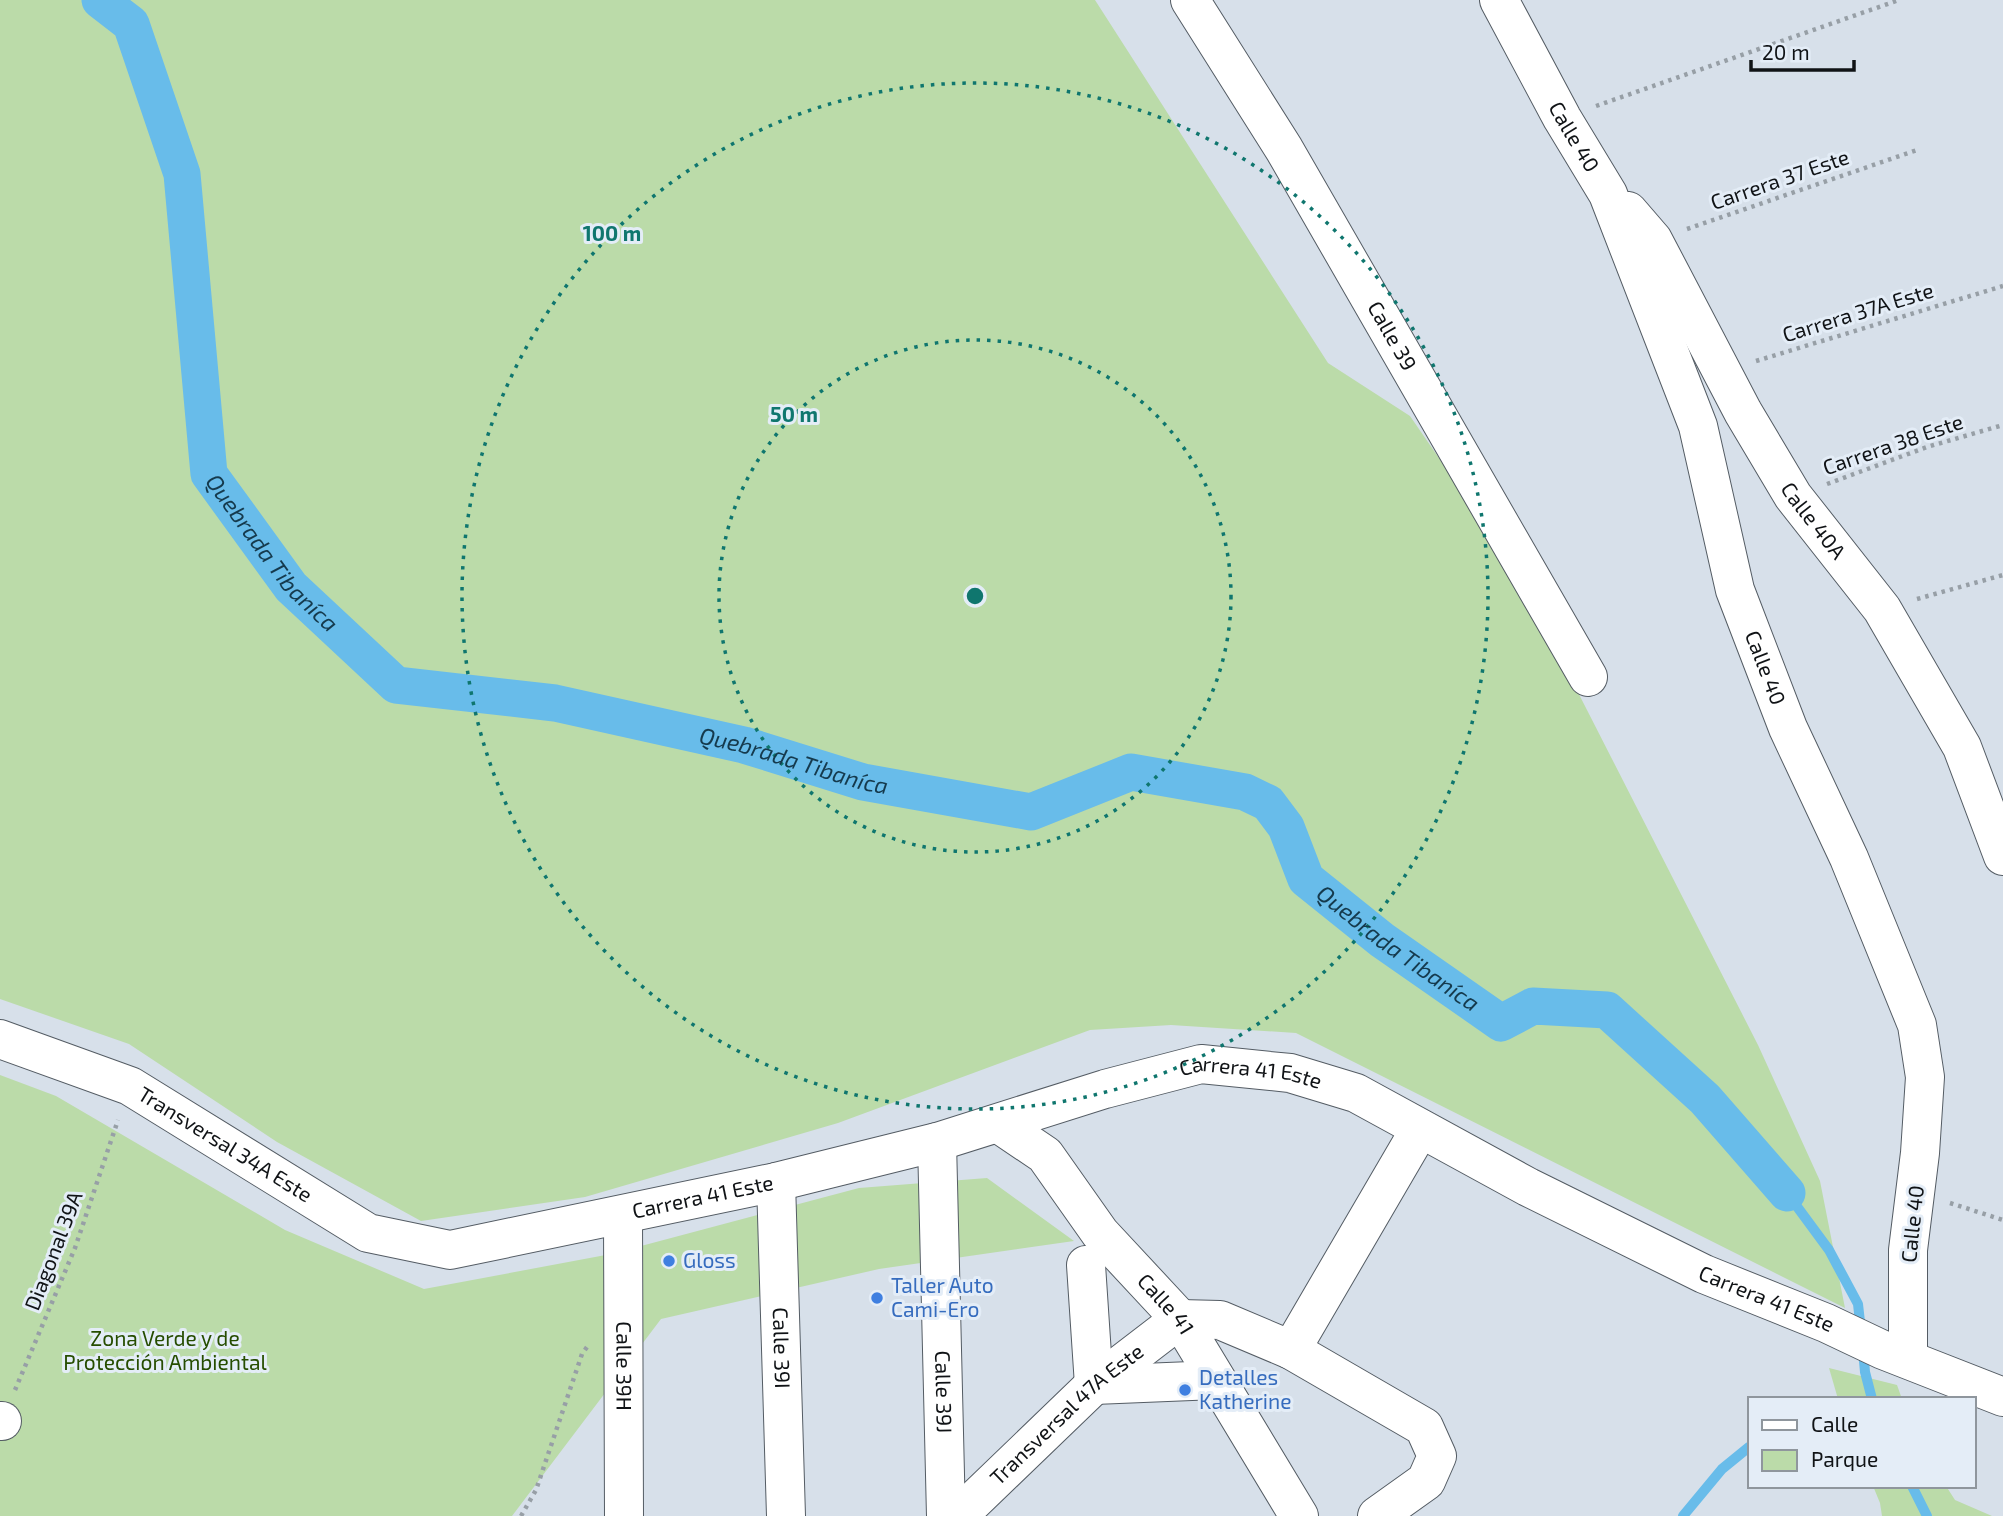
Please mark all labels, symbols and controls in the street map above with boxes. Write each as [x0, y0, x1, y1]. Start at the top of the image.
scale bar [1751, 28, 1854, 72]
text: 20 m [1762, 39, 1810, 64]
street label: Calle 40 [1545, 97, 1606, 176]
street label: Carrera 37 Este [1707, 143, 1852, 214]
text: 100 m [583, 220, 641, 245]
street label: Carrera 37A Este [1779, 277, 1936, 346]
street label: Calle 39 [1363, 296, 1423, 374]
text: 50 m [770, 401, 818, 426]
street label: Carrera 38 Este [1819, 408, 1966, 479]
water label: Quebrada Tibaníca [201, 468, 345, 637]
street label: Calle 40A [1777, 477, 1852, 563]
centre of rings [963, 584, 987, 608]
street label: Calle 40 [1741, 627, 1792, 708]
water label: Quebrada Tibaníca [697, 721, 891, 799]
water label: Quebrada Tibaníca [1312, 878, 1485, 1017]
street label: Carrera 41 Este [1176, 1050, 1325, 1093]
street label: Transversal 34A Este [134, 1080, 317, 1207]
street label: Carrera 41 Este [630, 1169, 775, 1223]
street label: Calle 40 [1895, 1184, 1928, 1264]
street label: Diagonal 39A [19, 1188, 87, 1313]
place label: Gloss [683, 1247, 736, 1272]
marker: Gloss [661, 1253, 677, 1269]
street label: Carrera 41 Este [1696, 1259, 1839, 1336]
street label: Calle 41 [1133, 1268, 1200, 1339]
place label: Taller Auto Cami-Ero [891, 1272, 994, 1321]
marker: Taller Auto Cami-Ero [869, 1290, 885, 1306]
street label: Calle 39I [769, 1307, 796, 1389]
street label: Calle 39H [612, 1321, 638, 1411]
park label: Zona Verde y de Protección Ambiental [63, 1325, 268, 1374]
street label: Transversal 47A Este [984, 1338, 1148, 1489]
street label: Calle 39J [931, 1350, 958, 1434]
place label: Detalles Katherine [1199, 1364, 1292, 1413]
marker: Detalles Katherine [1177, 1382, 1193, 1398]
legend [1748, 1397, 1975, 1488]
text: Calle [1811, 1411, 1858, 1436]
text: Parque [1811, 1446, 1878, 1471]

